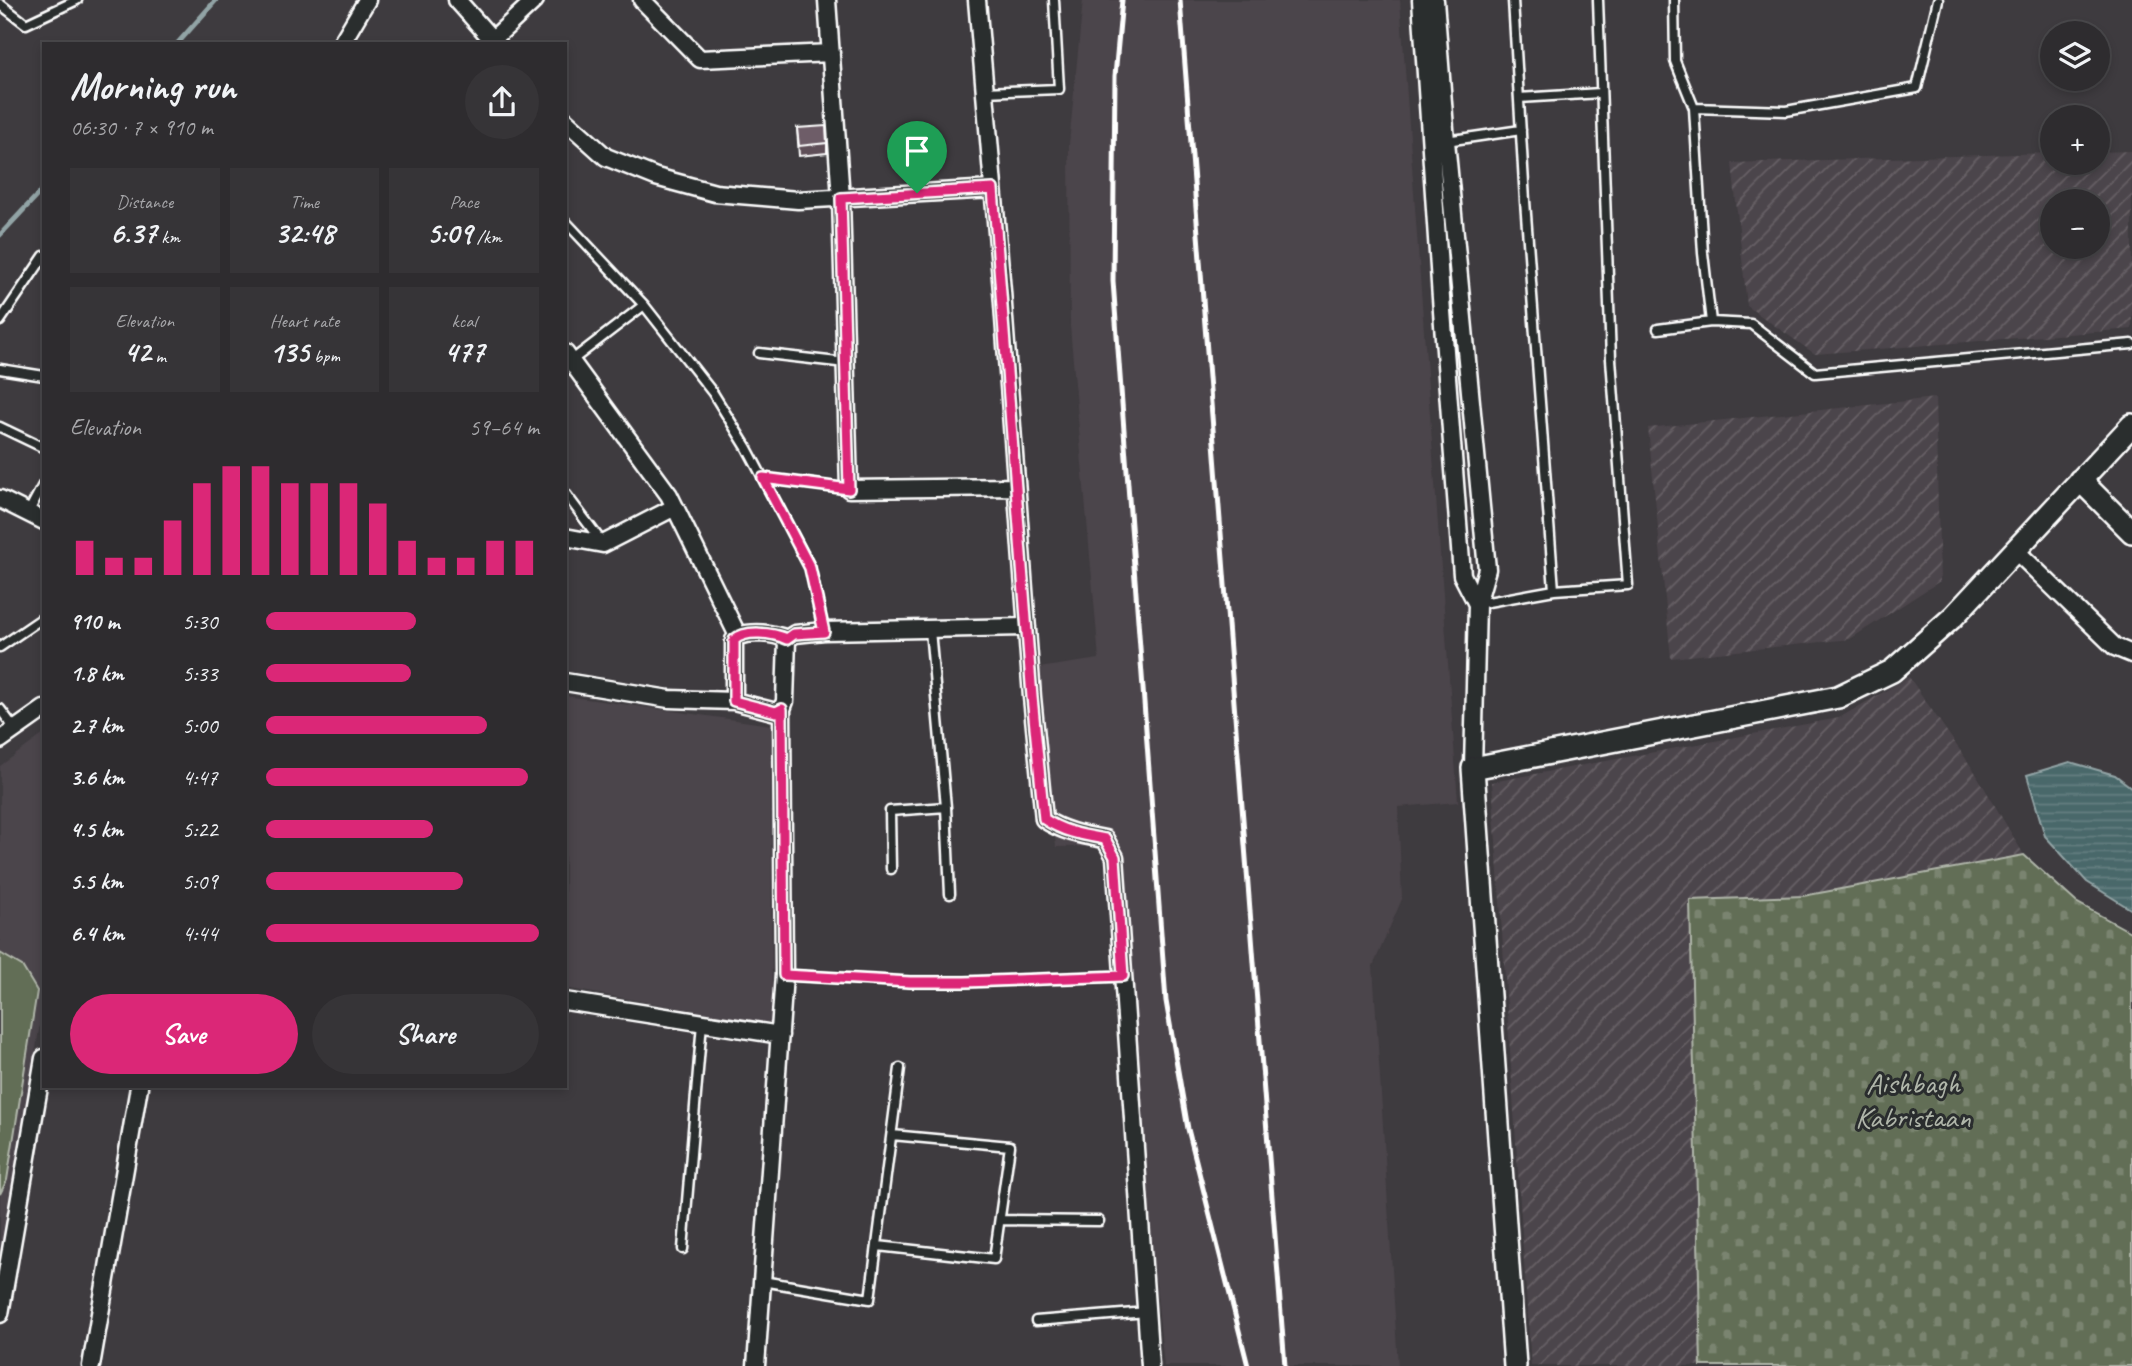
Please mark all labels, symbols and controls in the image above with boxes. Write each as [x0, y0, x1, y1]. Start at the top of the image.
map controls [2040, 21, 2110, 259]
button: layers [2040, 21, 2110, 91]
text: Morning run [70, 63, 236, 110]
button: share [465, 65, 539, 139]
button: + [2040, 105, 2110, 175]
text: 06:30 · 7 × 910 m [70, 113, 213, 142]
pin [887, 121, 947, 193]
icon: arrive [898, 132, 936, 170]
button: − [2040, 189, 2110, 259]
text: Distance [116, 190, 173, 214]
text: Time [290, 190, 319, 214]
text: Pace [450, 190, 479, 214]
text: 6.37 [110, 214, 157, 252]
text: 32:48 [275, 214, 334, 252]
text: 5:09 [427, 214, 472, 252]
text: km [157, 225, 180, 249]
text: /km [472, 225, 502, 249]
text: Elevation [116, 309, 174, 333]
text: Heart rate [270, 309, 339, 333]
text: kcal [452, 309, 477, 333]
text: 42 [124, 333, 151, 371]
text: 135 [269, 333, 309, 371]
text: 477 [444, 333, 484, 371]
text: m [151, 344, 166, 368]
text: bpm [309, 344, 340, 368]
text: Elevation [70, 413, 141, 442]
text: 59–64 m [469, 413, 539, 442]
text: 910 m [70, 607, 119, 636]
text: 5:30 [182, 607, 218, 636]
text: 1.8 km [70, 659, 124, 688]
text: 5:33 [182, 659, 218, 688]
text: 2.7 km [70, 711, 123, 740]
text: 5:00 [182, 711, 218, 740]
text: 3.6 km [70, 763, 124, 792]
text: 4:47 [182, 763, 218, 792]
text: 4.5 km [70, 815, 123, 844]
text: 5:22 [182, 815, 218, 844]
text: 5.5 km [70, 867, 123, 896]
text: 5:09 [182, 867, 218, 896]
text: 6.4 km [70, 919, 124, 948]
text: 4:44 [182, 919, 218, 948]
button: Save [70, 994, 298, 1074]
button: Share [312, 994, 539, 1074]
park label: Aishbagh Kabristaan [1855, 1064, 1971, 1136]

